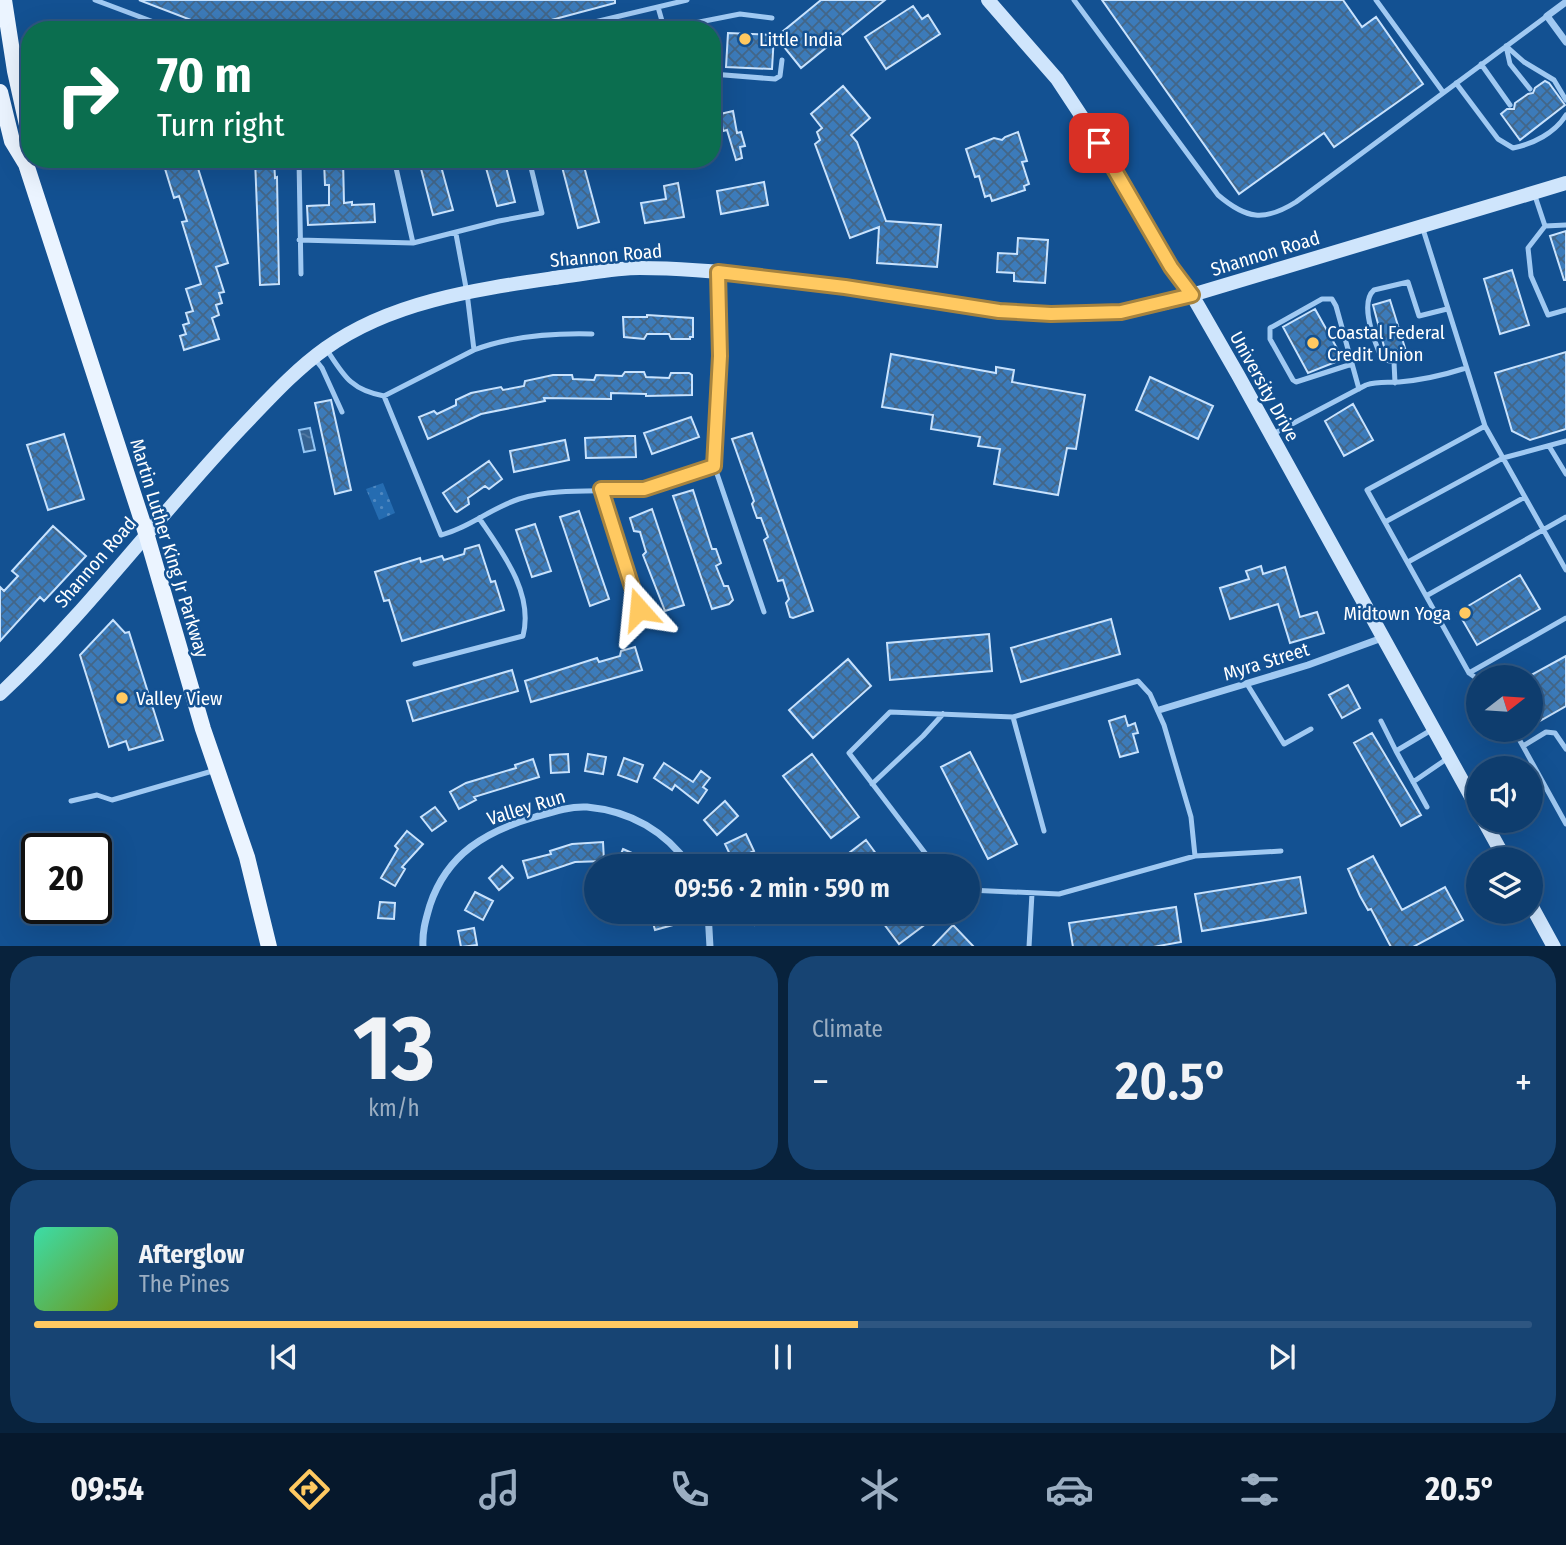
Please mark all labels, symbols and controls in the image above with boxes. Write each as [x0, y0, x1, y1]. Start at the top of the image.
place label: Little India [759, 28, 843, 51]
marker: Little India [737, 31, 753, 47]
text: 70 m [157, 46, 252, 105]
icon: right [42, 49, 133, 140]
text: Turn right [157, 106, 284, 144]
pin [1069, 113, 1129, 173]
icon: arrive [1080, 124, 1118, 162]
street label: Shannon Road [1208, 226, 1322, 281]
street label: Shannon Road [549, 239, 663, 272]
place label: Coastal Federal Credit Union [1327, 321, 1445, 366]
street label: University Drive [1225, 327, 1304, 445]
marker: Coastal Federal Credit Union [1305, 335, 1321, 351]
street label: Martin Luther King Jr Parkway [125, 436, 214, 661]
street label: Shannon Road [50, 512, 141, 612]
position arrow [602, 572, 676, 646]
place label: Midtown Yoga [1343, 602, 1451, 625]
marker: Midtown Yoga [1457, 605, 1473, 621]
street label: Myra Street [1220, 637, 1313, 685]
north arrow [1466, 665, 1544, 742]
map controls [1466, 665, 1543, 924]
place label: Valley View [136, 687, 223, 710]
marker: Valley View [114, 690, 130, 706]
button: sound [1466, 756, 1543, 833]
street label: Valley Run [484, 785, 568, 830]
speed limit sign: 20 [21, 833, 112, 924]
button: layers [1466, 847, 1543, 924]
text: 09:56 · 2 min · 590 m [674, 873, 890, 904]
text: 13 [353, 994, 435, 1103]
text: Climate [812, 1015, 883, 1043]
text: 20.5° [1115, 1050, 1229, 1113]
text: − [812, 1059, 829, 1105]
text: + [1515, 1059, 1532, 1105]
text: km/h [368, 1094, 420, 1122]
text: Afterglow [139, 1239, 244, 1270]
text: The Pines [139, 1270, 230, 1298]
icon: previous [265, 1338, 303, 1376]
icon: pause [764, 1338, 802, 1376]
icon: next [1263, 1338, 1301, 1376]
icon: directions [285, 1465, 334, 1514]
icon: music [475, 1465, 524, 1514]
icon: phone [665, 1465, 714, 1514]
icon: climate [855, 1465, 904, 1514]
icon: car [1045, 1465, 1094, 1514]
icon: filters [1235, 1465, 1284, 1514]
text: 09:54 [71, 1470, 144, 1508]
text: 20.5° [1425, 1470, 1495, 1508]

